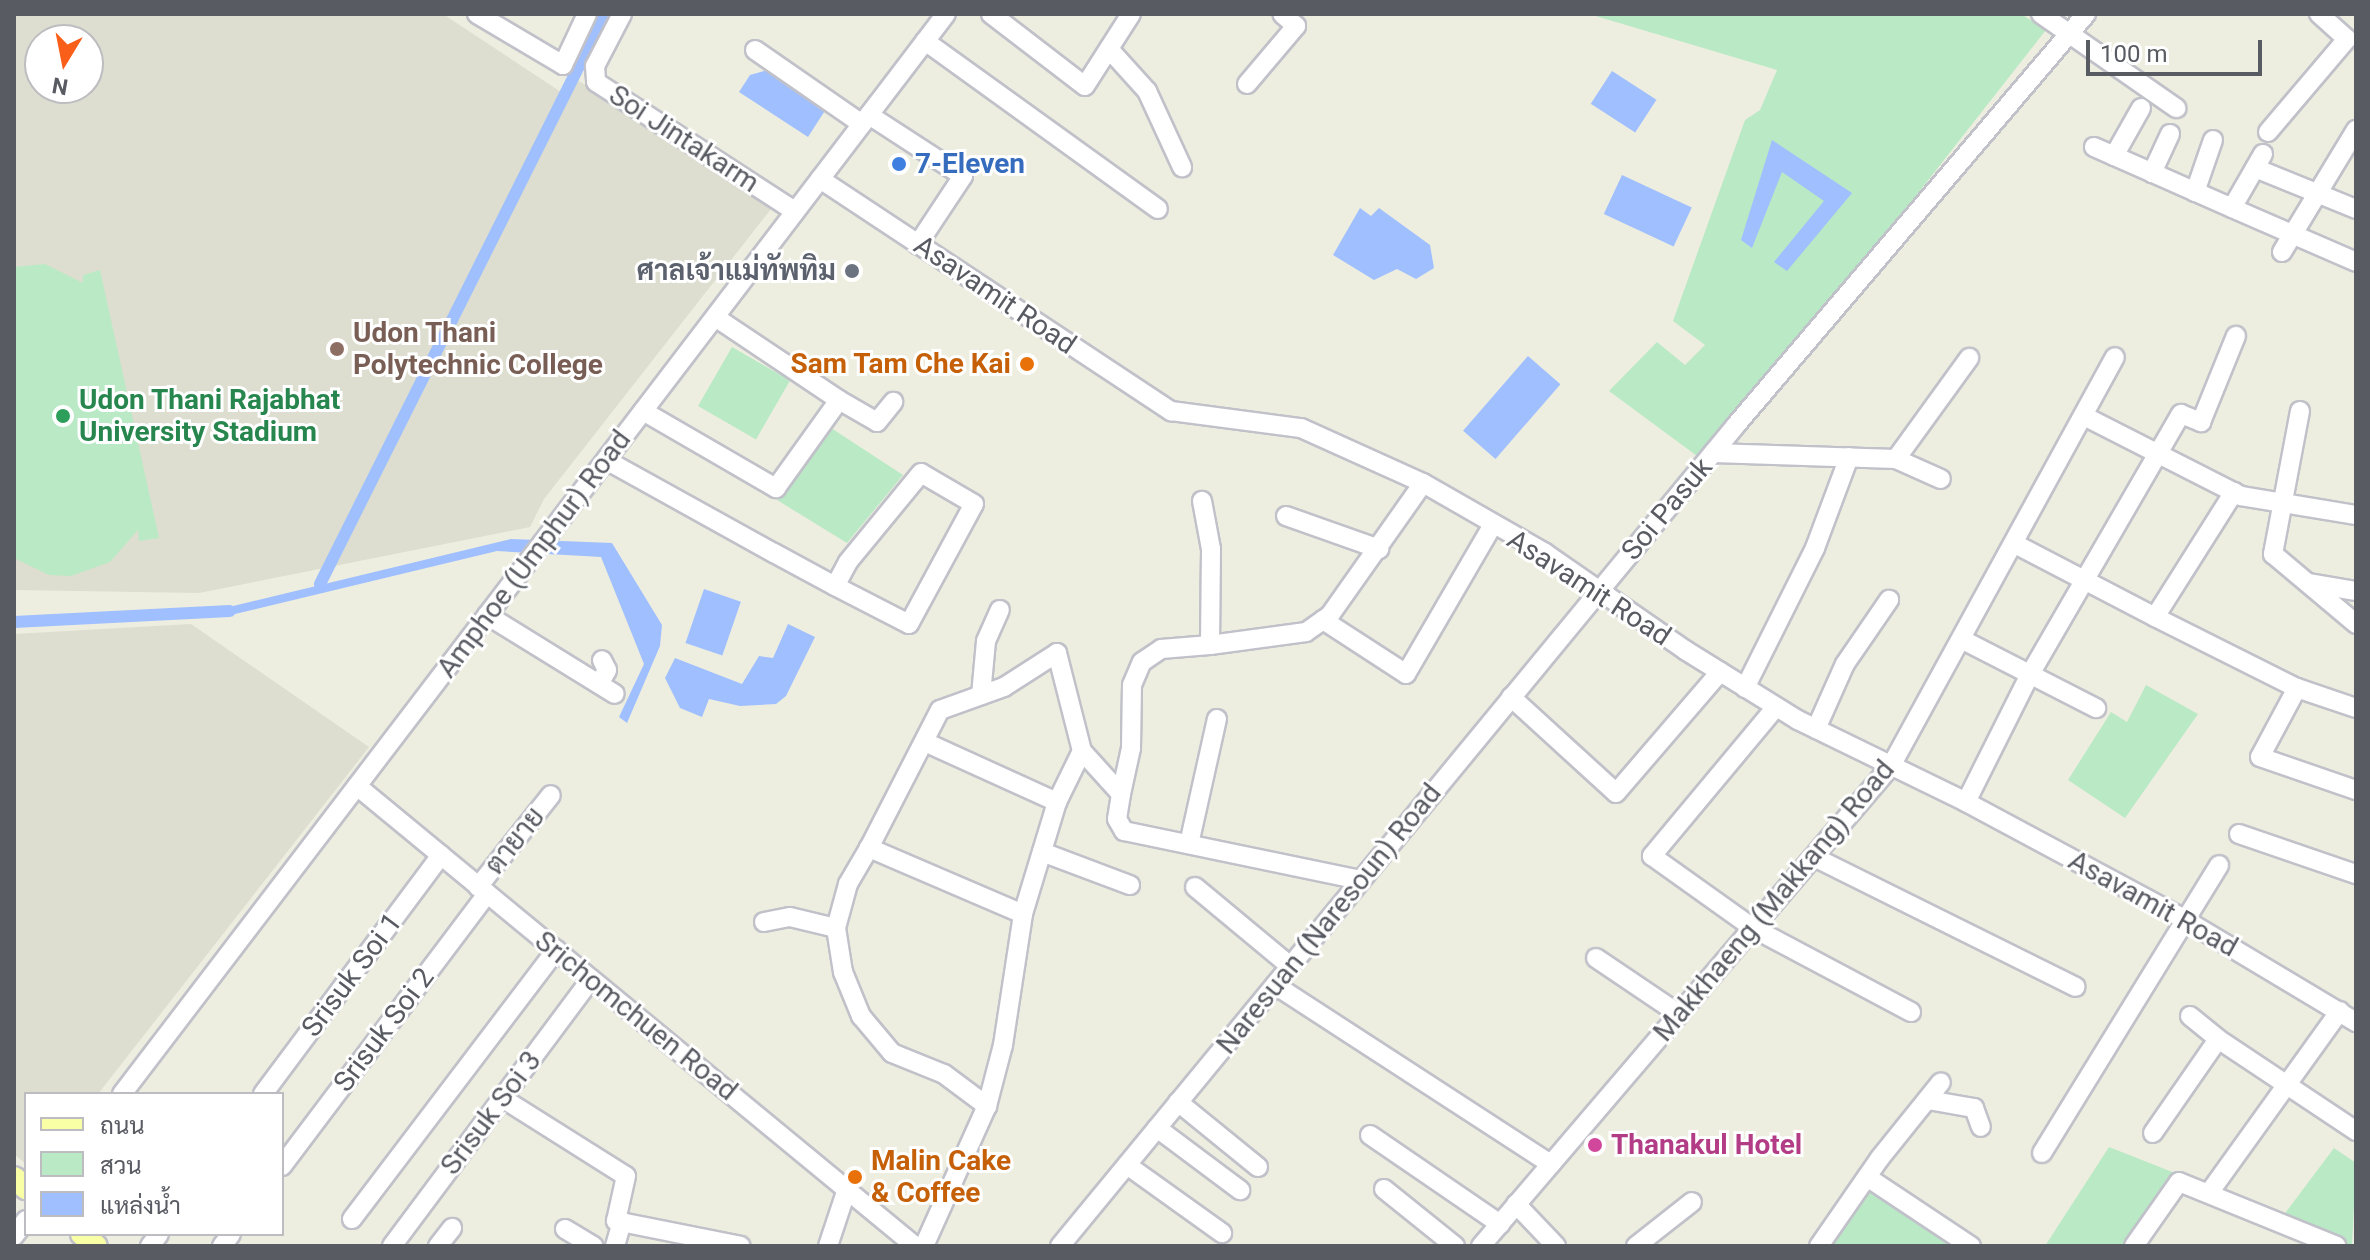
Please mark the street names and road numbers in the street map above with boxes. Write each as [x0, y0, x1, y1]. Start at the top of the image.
street label: Soi Jintakarm [603, 78, 765, 200]
street label: Asavamit Road [908, 228, 1082, 362]
street label: Amphoe (Umphur) Road [430, 424, 638, 684]
street label: Soi Pasuk [1615, 451, 1719, 567]
street label: Asavamit Road [1501, 523, 1677, 653]
street label: Makkhaeng (Makkang) Road [1646, 754, 1902, 1048]
street label: Naresuan (Naresoun) Road [1210, 777, 1448, 1061]
street label: ตายาย [478, 801, 552, 881]
street label: Asavamit Road [2063, 844, 2243, 964]
street label: Srisuk Soi 1 [295, 907, 409, 1043]
street label: Srichomchuen Road [528, 924, 744, 1108]
street label: Srisuk Soi 2 [327, 962, 441, 1098]
street label: Srisuk Soi 3 [434, 1045, 548, 1181]

